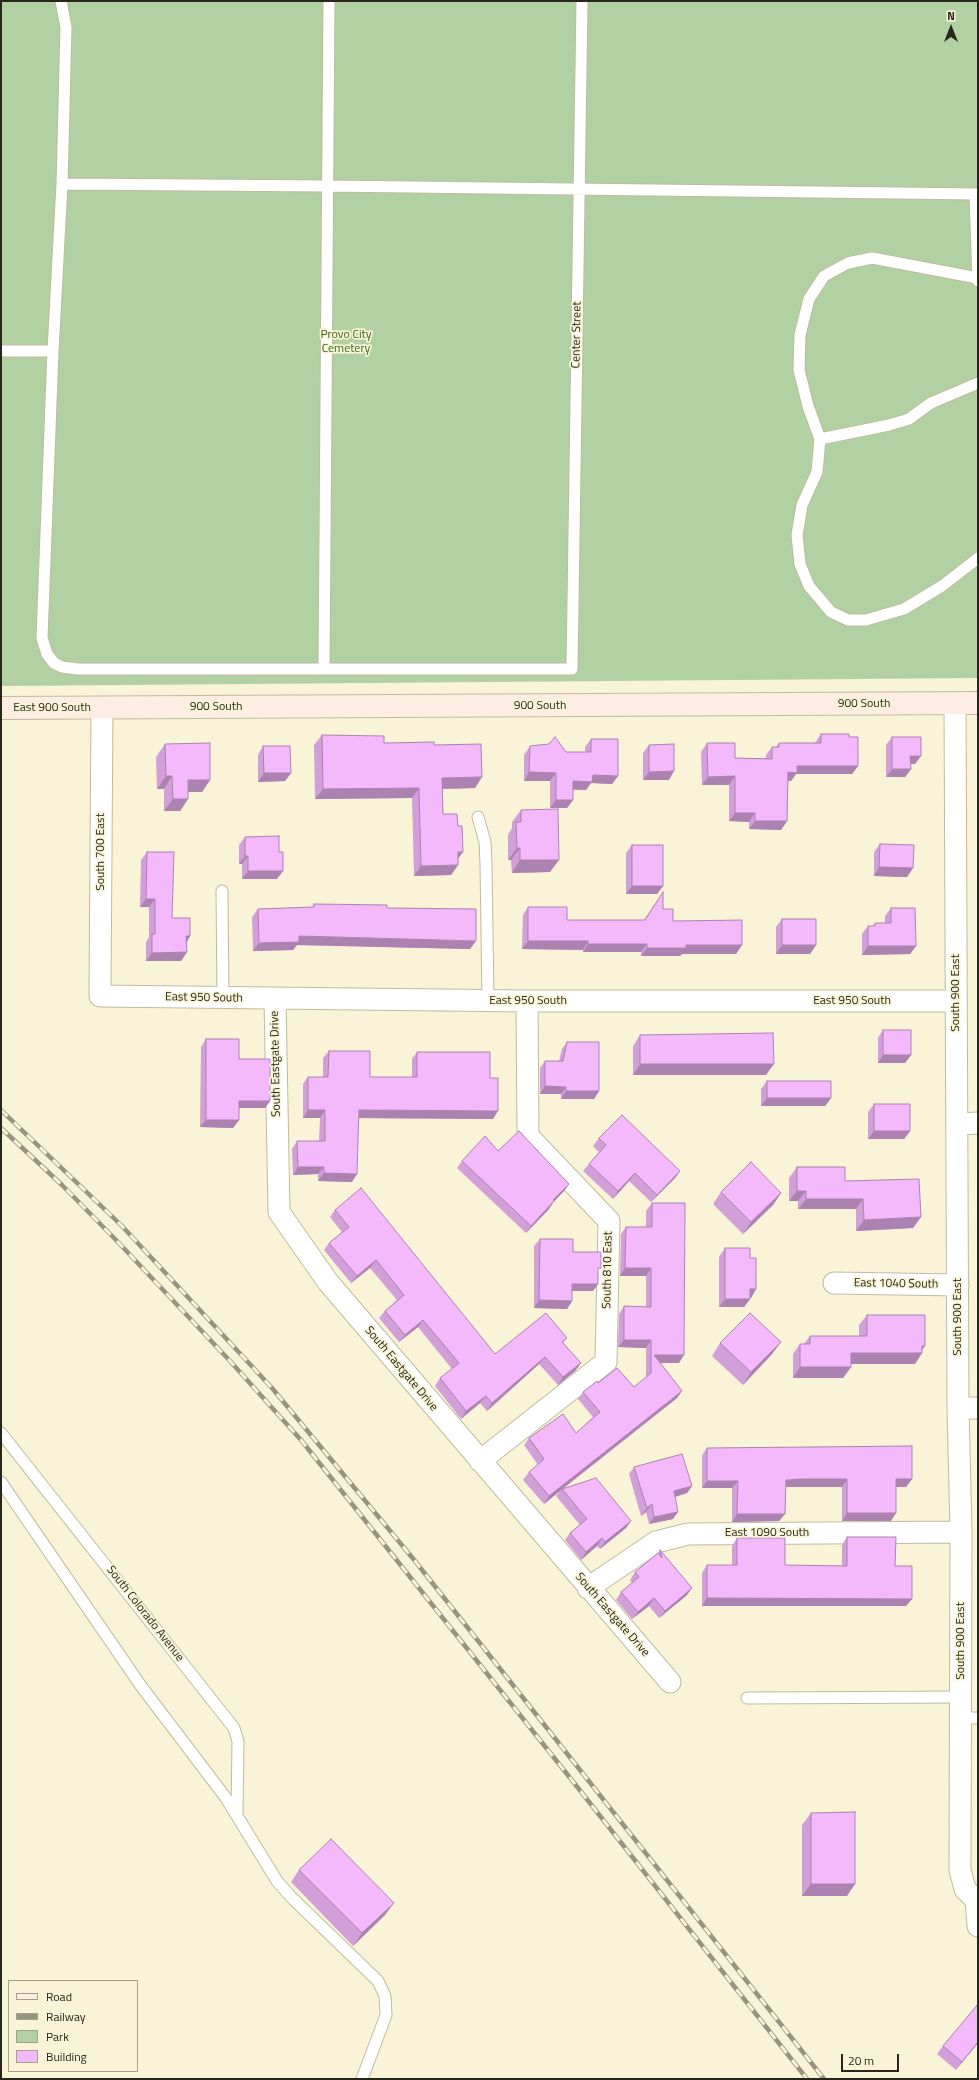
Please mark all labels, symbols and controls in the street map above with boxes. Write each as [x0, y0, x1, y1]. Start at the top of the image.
north arrow [931, 8, 971, 48]
text: N [947, 8, 955, 24]
street label: Center Street [569, 301, 585, 369]
park label: Provo City Cemetery [320, 328, 372, 356]
street label: 900 South [838, 697, 890, 711]
street label: 900 South [514, 699, 566, 713]
street label: 900 South [190, 700, 242, 714]
street label: East 900 South [13, 701, 91, 715]
street label: South 700 East [94, 813, 108, 891]
street label: South 900 East [949, 954, 963, 1032]
street label: East 950 South [165, 990, 243, 1006]
street label: East 950 South [489, 994, 567, 1008]
street label: East 950 South [813, 994, 891, 1008]
street label: South Eastgate Drive [268, 1011, 284, 1117]
street label: South 810 East [600, 1231, 616, 1309]
street label: East 1040 South [854, 1276, 938, 1292]
street label: South 900 East [951, 1278, 965, 1356]
street label: South Eastgate Drive [361, 1324, 441, 1414]
street label: East 1090 South [725, 1526, 809, 1540]
street label: South Colorado Avenue [103, 1563, 187, 1665]
street label: South Eastgate Drive [572, 1570, 652, 1660]
street label: South 900 East [954, 1602, 968, 1680]
legend [8, 1980, 138, 2072]
text: Road [46, 1987, 72, 2006]
text: Railway [46, 2007, 86, 2026]
text: Park [46, 2027, 69, 2046]
scale bar [843, 2046, 901, 2072]
text: Building [46, 2047, 87, 2066]
text: 20 m [848, 2051, 874, 2070]

